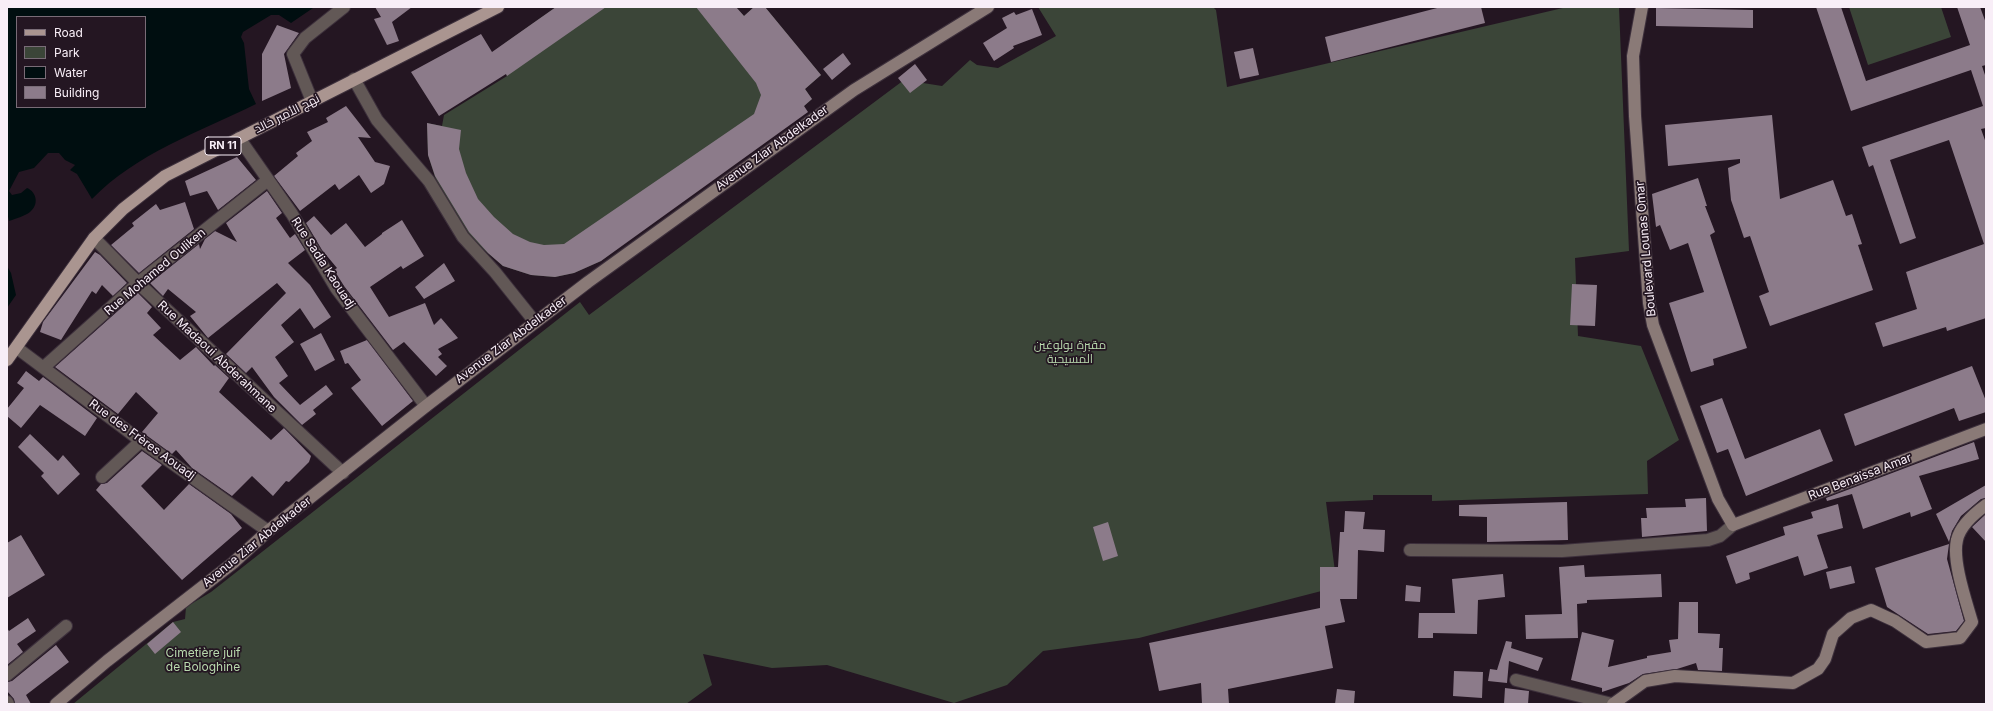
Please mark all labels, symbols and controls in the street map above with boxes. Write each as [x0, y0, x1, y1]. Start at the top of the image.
legend [16, 16, 146, 108]
text: Road [54, 25, 83, 40]
text: Park [54, 45, 80, 60]
text: Water [54, 65, 87, 80]
text: Building [54, 85, 99, 100]
street label: نهج الأمير خالد [252, 91, 322, 137]
street label: Avenue Ziar Abdelkader [713, 102, 831, 194]
road number: RN 11 [205, 137, 241, 155]
street label: Boulevard Lounas Omar [1633, 181, 1659, 317]
street label: Rue Sadia Kaouadj [288, 215, 358, 311]
street label: Rue Mohamed Ouliken [101, 225, 209, 319]
street label: Avenue Ziar Abdelkader [452, 293, 570, 387]
street label: Rue Madaoui Abderahmane [155, 298, 279, 416]
park label: مقبرة بولوغين المسيحية [1034, 338, 1106, 366]
street label: Rue des Frères Aouadj [86, 397, 198, 483]
street label: Rue Benaïssa Amar [1806, 451, 1914, 503]
street label: Avenue Ziar Abdelkader [200, 494, 314, 590]
park label: Cimetière juif de Bologhine [165, 646, 241, 674]

